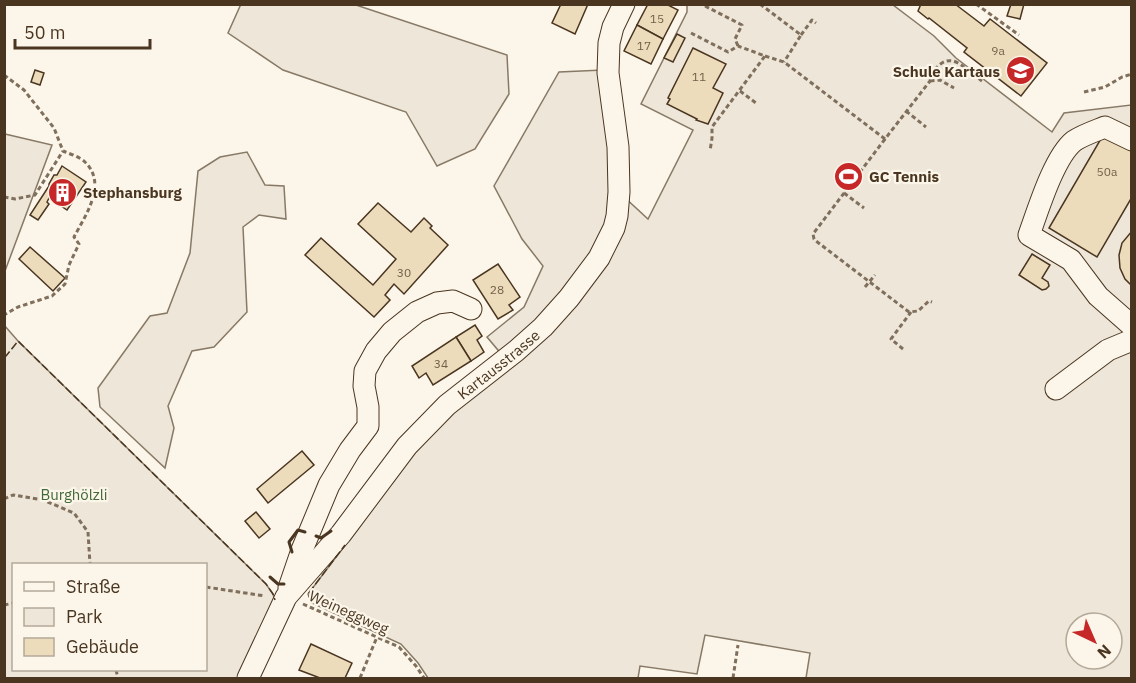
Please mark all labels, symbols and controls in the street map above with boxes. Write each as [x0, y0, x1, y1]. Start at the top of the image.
house number: 15 [650, 11, 664, 26]
scale bar [15, 12, 150, 50]
text: 50 m [24, 21, 66, 44]
house number: 17 [637, 38, 651, 53]
house number: 9a [991, 43, 1005, 58]
school or university icon: Schule Kartaus [1005, 55, 1037, 87]
place label: Schule Kartaus [893, 62, 1000, 81]
house number: 11 [692, 69, 706, 84]
sports icon: GC Tennis [832, 160, 864, 192]
house number: 50a [1097, 164, 1118, 179]
place label: GC Tennis [869, 167, 939, 186]
building icon: Stephansburg [46, 176, 78, 208]
place label: Stephansburg [83, 183, 182, 202]
house number: 30 [397, 265, 411, 280]
house number: 28 [490, 282, 504, 297]
street label: Kartausstrasse [453, 325, 543, 403]
house number: 34 [434, 356, 448, 371]
park label: Burghölzli [40, 485, 108, 504]
legend [12, 563, 207, 671]
text: Straße [66, 575, 120, 598]
street label: Weineggweg [306, 586, 392, 638]
text: Park [66, 605, 103, 628]
north arrow [1064, 611, 1124, 671]
text: Gebäude [66, 635, 139, 658]
text: N [1093, 641, 1116, 663]

